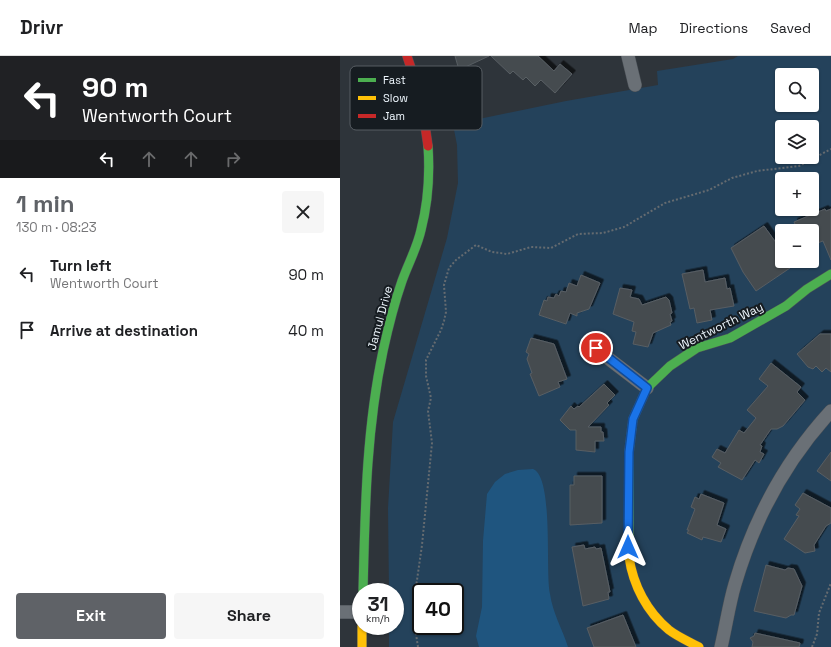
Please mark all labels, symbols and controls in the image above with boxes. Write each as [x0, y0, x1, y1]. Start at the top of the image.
text: Drivr [20, 15, 63, 40]
text: Map [628, 19, 658, 37]
text: Directions [680, 19, 748, 37]
text: Saved [770, 19, 811, 37]
legend [350, 66, 482, 130]
map controls [775, 68, 819, 268]
button: search [775, 68, 819, 112]
text: 90 m [82, 69, 148, 105]
icon: left [16, 72, 68, 124]
text: Fast [383, 73, 406, 87]
text: Slow [383, 91, 408, 105]
text: Wentworth Court [82, 104, 232, 127]
text: Jam [383, 109, 405, 123]
button: layers [775, 120, 819, 164]
icon: left [96, 148, 118, 170]
icon: ahead [138, 148, 160, 170]
icon: ahead [180, 148, 202, 170]
icon: right [222, 148, 244, 170]
button: + [775, 172, 819, 216]
text: 1 min [16, 188, 75, 219]
button: close [282, 191, 324, 233]
text: 130 m · 08:23 [16, 219, 97, 236]
button: − [775, 224, 819, 268]
text: Turn left [50, 256, 112, 275]
icon: left [16, 263, 38, 285]
text: 90 m [288, 265, 324, 284]
text: Wentworth Court [50, 275, 158, 292]
street label: Jamul Drive [364, 284, 396, 352]
street label: Wentworth Way [676, 299, 766, 353]
icon: arrive [16, 319, 38, 341]
text: Arrive at destination [50, 321, 198, 340]
text: 40 m [288, 321, 324, 340]
pin [579, 331, 613, 365]
icon: arrive [585, 337, 607, 359]
position arrow [607, 526, 649, 568]
speed limit sign: 40 [412, 583, 464, 635]
text: 31 [368, 591, 388, 617]
button: Exit [16, 593, 166, 639]
button: Share [174, 593, 324, 639]
text: km/h [366, 612, 390, 625]

